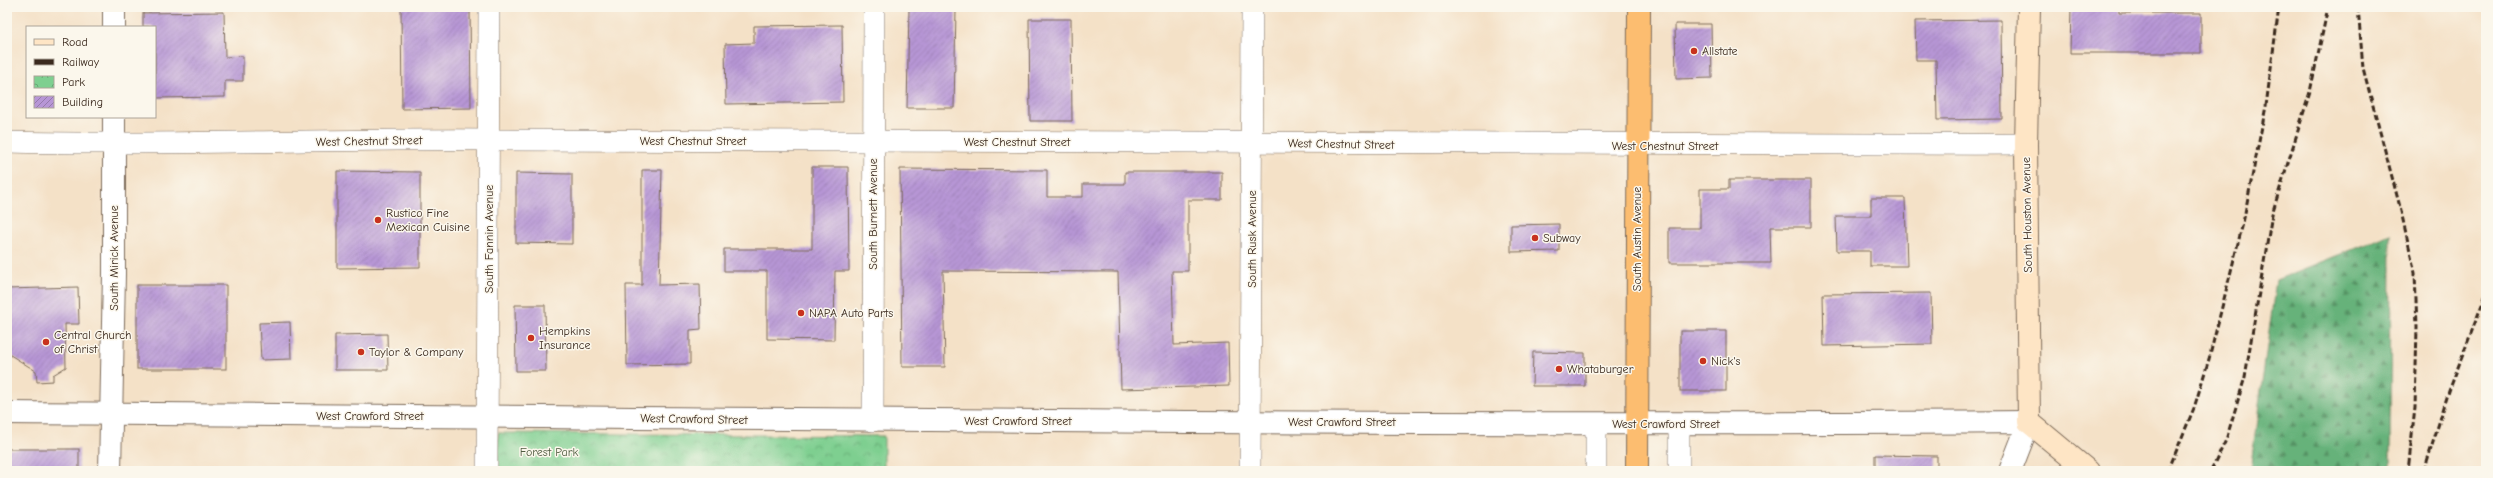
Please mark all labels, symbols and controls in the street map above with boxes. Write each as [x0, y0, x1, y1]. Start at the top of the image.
legend [26, 26, 156, 118]
text: Road [62, 35, 88, 49]
place label: Allstate [1702, 44, 1738, 58]
marker: Allstate [1689, 46, 1699, 56]
text: Railway [62, 55, 100, 69]
text: Park [62, 75, 85, 89]
text: Building [62, 95, 103, 109]
street label: West Chestnut Street [316, 133, 423, 149]
street label: West Chestnut Street [640, 134, 747, 148]
street label: West Chestnut Street [964, 135, 1071, 149]
street label: West Chestnut Street [1288, 136, 1395, 152]
street label: West Chestnut Street [1612, 139, 1719, 153]
street label: South Houston Avenue [2019, 157, 2035, 273]
street label: South Burnett Avenue [866, 158, 880, 270]
street label: South Fannin Avenue [482, 185, 496, 293]
street label: South Austin Avenue [1630, 187, 1644, 291]
street label: South Rusk Avenue [1245, 190, 1259, 288]
street label: South Mirick Avenue [107, 205, 121, 311]
place label: Rustico Fine Mexican Cuisine [386, 206, 470, 234]
marker: Rustico Fine Mexican Cuisine [373, 215, 383, 225]
place label: Subway [1543, 231, 1581, 245]
marker: Subway [1530, 233, 1540, 243]
place label: NAPA Auto Parts [809, 306, 893, 320]
marker: NAPA Auto Parts [796, 308, 806, 318]
place label: Hempkins Insurance [539, 324, 591, 352]
place label: Central Church of Christ [54, 328, 131, 356]
marker: Hempkins Insurance [526, 333, 536, 343]
marker: Central Church of Christ [41, 337, 51, 347]
place label: Taylor & Company [369, 345, 464, 359]
marker: Taylor & Company [356, 347, 366, 357]
place label: Nick's [1711, 354, 1741, 368]
marker: Nick's [1698, 356, 1708, 366]
place label: Whataburger [1567, 362, 1634, 376]
marker: Whataburger [1554, 364, 1564, 374]
street label: West Crawford Street [316, 409, 424, 423]
street label: West Crawford Street [640, 411, 748, 427]
street label: West Crawford Street [964, 414, 1072, 428]
street label: West Crawford Street [1288, 415, 1396, 429]
street label: West Crawford Street [1612, 417, 1720, 431]
park label: Forest Park [520, 445, 578, 459]

